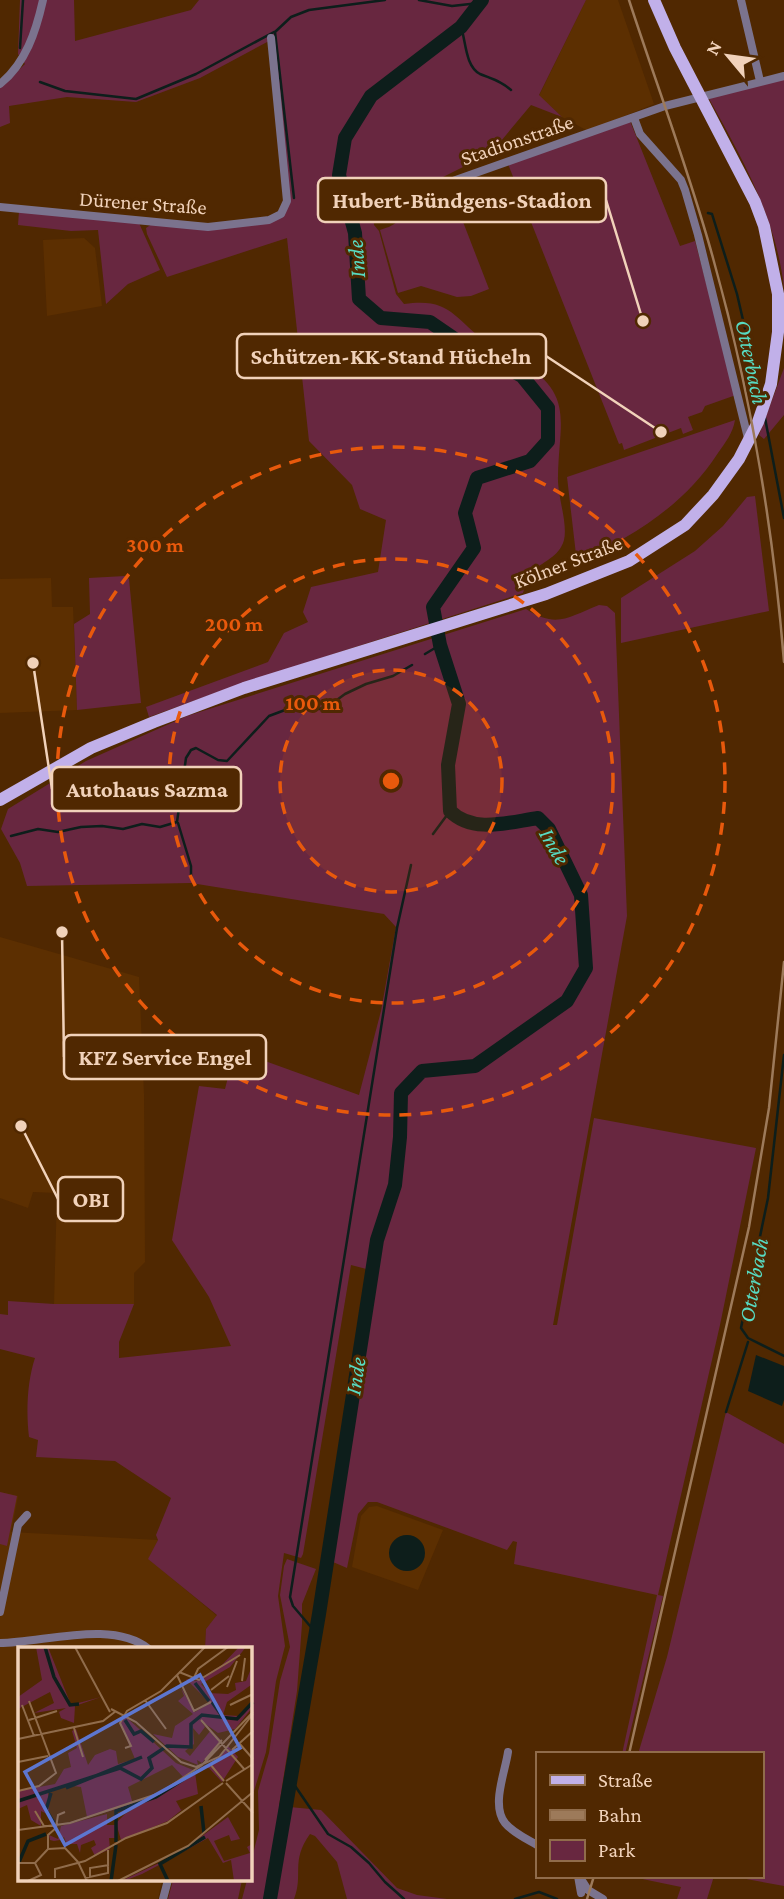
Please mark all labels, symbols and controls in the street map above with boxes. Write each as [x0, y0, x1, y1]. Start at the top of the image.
north arrow [693, 21, 763, 91]
text: N [701, 37, 726, 59]
street label: Stadionstraße [458, 110, 576, 170]
callout: Hubert-Bündgens-Stadion [318, 178, 606, 222]
street label: Dürener Straße [78, 187, 208, 219]
text: Hubert-Bündgens-Stadion [332, 187, 592, 213]
water label: Inde [342, 239, 370, 279]
water label: Otterbach [730, 317, 774, 407]
callout: Schützen-KK-Stand Hücheln [237, 334, 546, 378]
text: Schützen-KK-Stand Hücheln [251, 343, 531, 369]
street label: Kölner Straße [510, 530, 626, 594]
text: 300 m [126, 533, 184, 557]
text: 200 m [205, 612, 263, 636]
text: 100 m [285, 691, 341, 715]
callout: Autohaus Sazma [52, 767, 241, 811]
centre of rings [379, 769, 403, 793]
text: Autohaus Sazma [65, 776, 229, 802]
water label: Inde [534, 823, 576, 869]
callout: KFZ Service Engel [64, 1035, 266, 1079]
text: KFZ Service Engel [78, 1044, 252, 1070]
callout: OBI [58, 1177, 123, 1221]
text: OBI [72, 1186, 110, 1212]
water label: Otterbach [733, 1236, 773, 1324]
water label: Inde [339, 1355, 371, 1397]
inset map [18, 1647, 252, 1882]
legend [536, 1752, 763, 1878]
text: Straße [598, 1768, 652, 1792]
text: Bahn [598, 1803, 642, 1827]
text: Park [598, 1838, 635, 1862]

